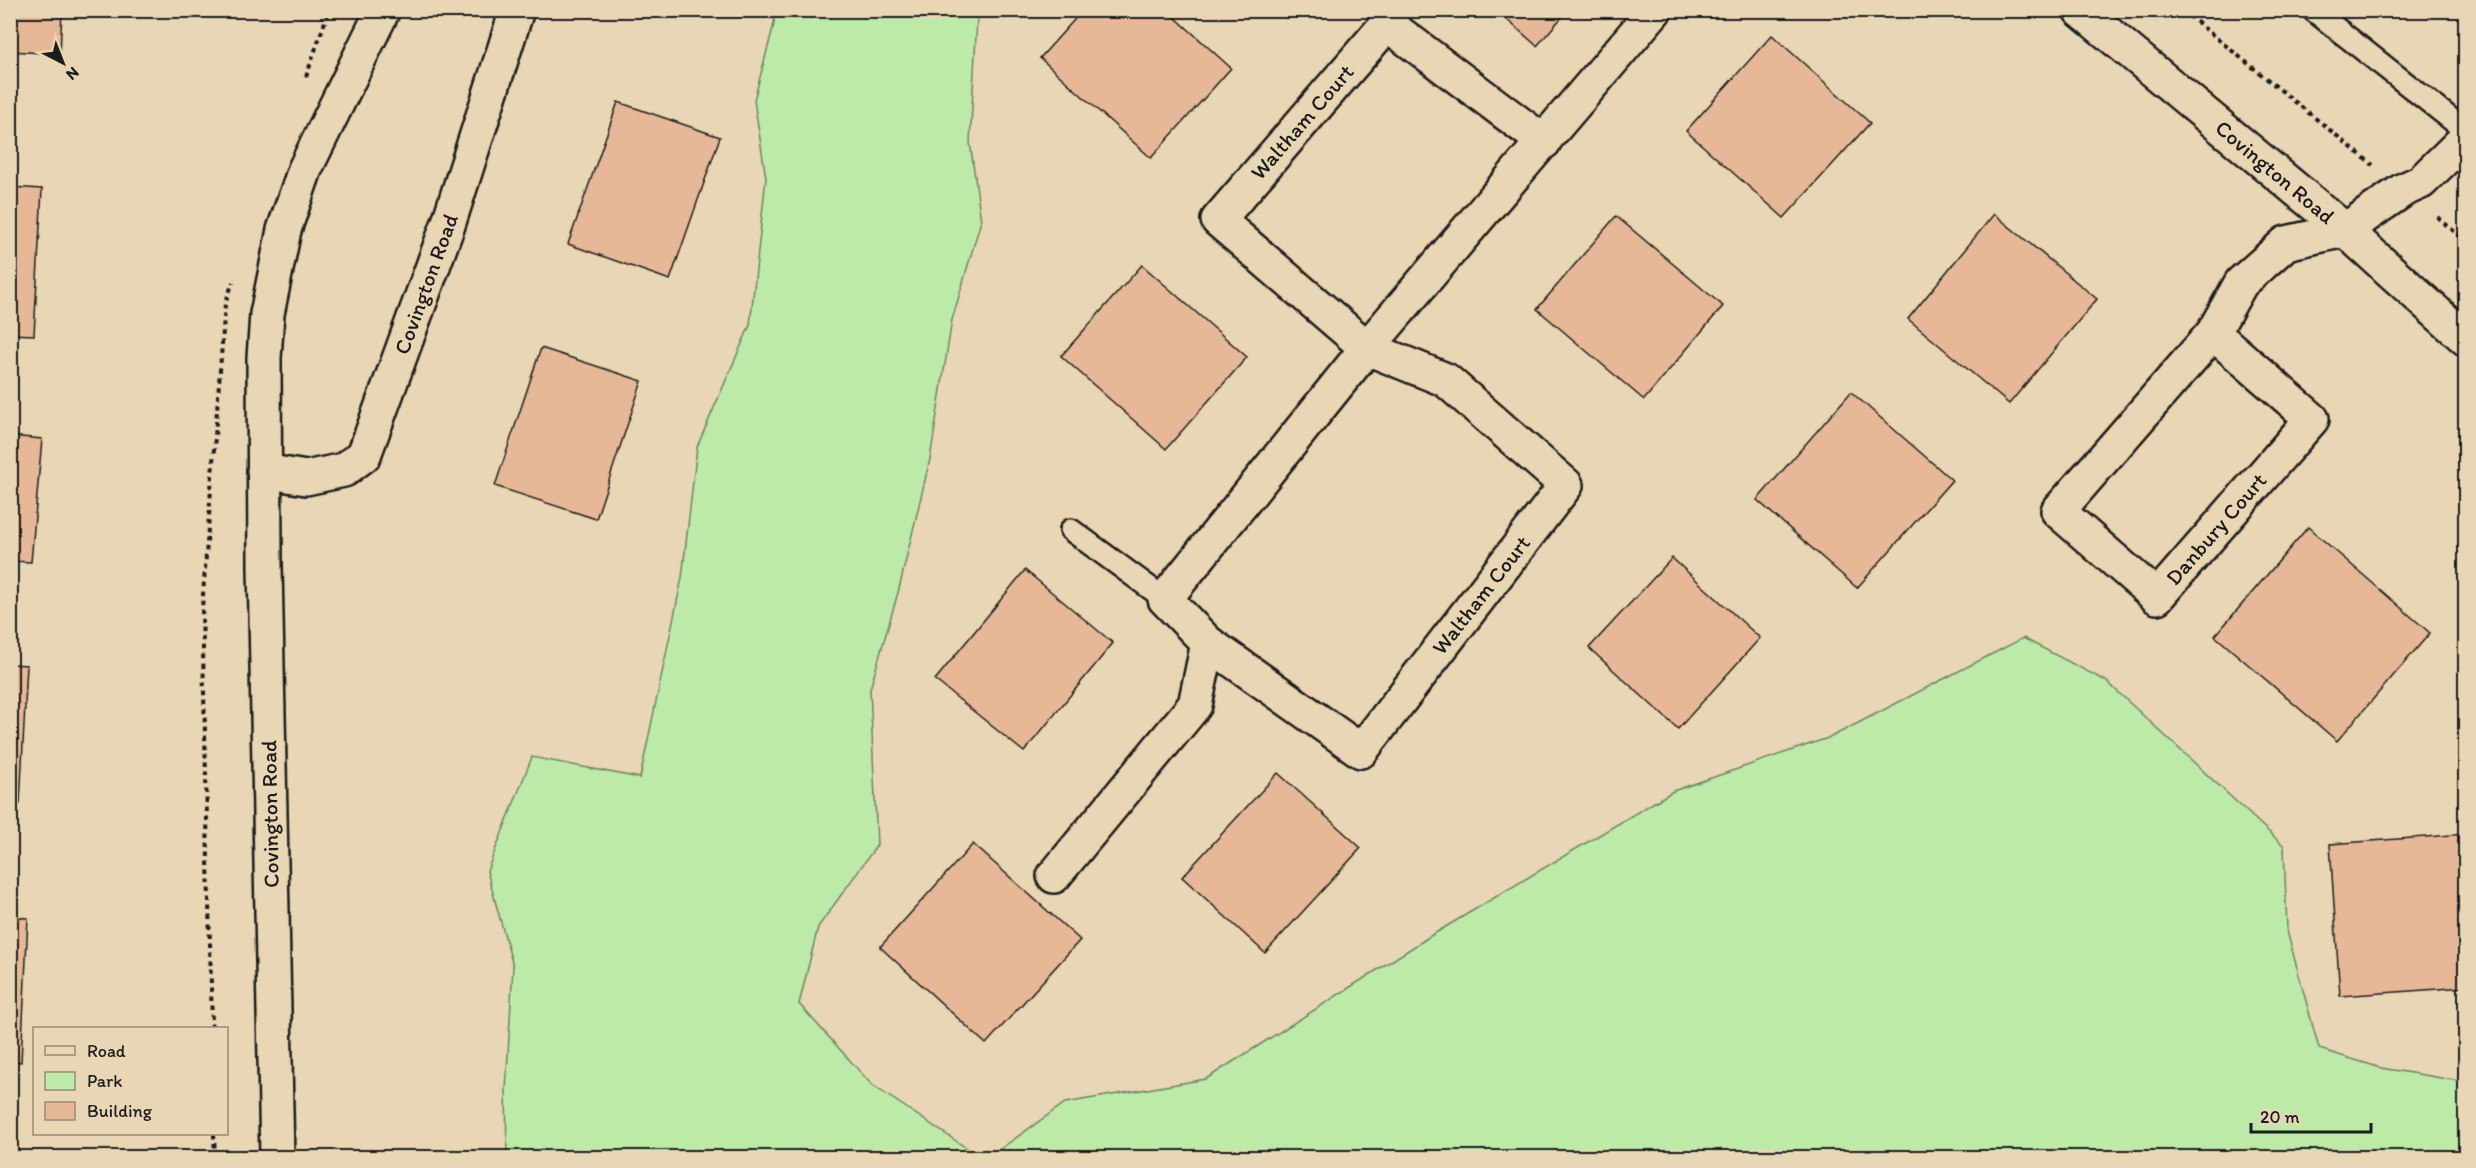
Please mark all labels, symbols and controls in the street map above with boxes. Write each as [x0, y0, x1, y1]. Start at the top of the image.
north arrow [33, 33, 93, 93]
street label: Waltham Court [1245, 59, 1359, 185]
text: N [62, 63, 83, 84]
street label: Covington Road [2210, 114, 2340, 230]
street label: Covington Road [388, 210, 464, 358]
street label: Danbury Court [2160, 467, 2272, 591]
street label: Waltham Court [1426, 530, 1536, 660]
street label: Covington Road [255, 740, 285, 888]
legend [33, 1027, 228, 1135]
text: Road [87, 1040, 126, 1062]
text: Park [87, 1070, 122, 1092]
scale bar [2251, 1096, 2371, 1134]
text: Building [87, 1100, 153, 1122]
text: 20 m [2260, 1106, 2300, 1128]

